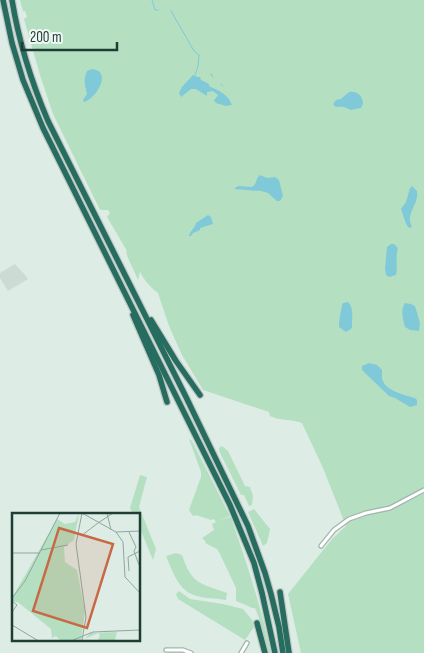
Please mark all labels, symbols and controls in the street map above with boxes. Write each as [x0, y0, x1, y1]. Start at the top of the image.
scale bar [22, 20, 118, 52]
text: 200 m [30, 28, 62, 47]
inset map [12, 513, 140, 640]

